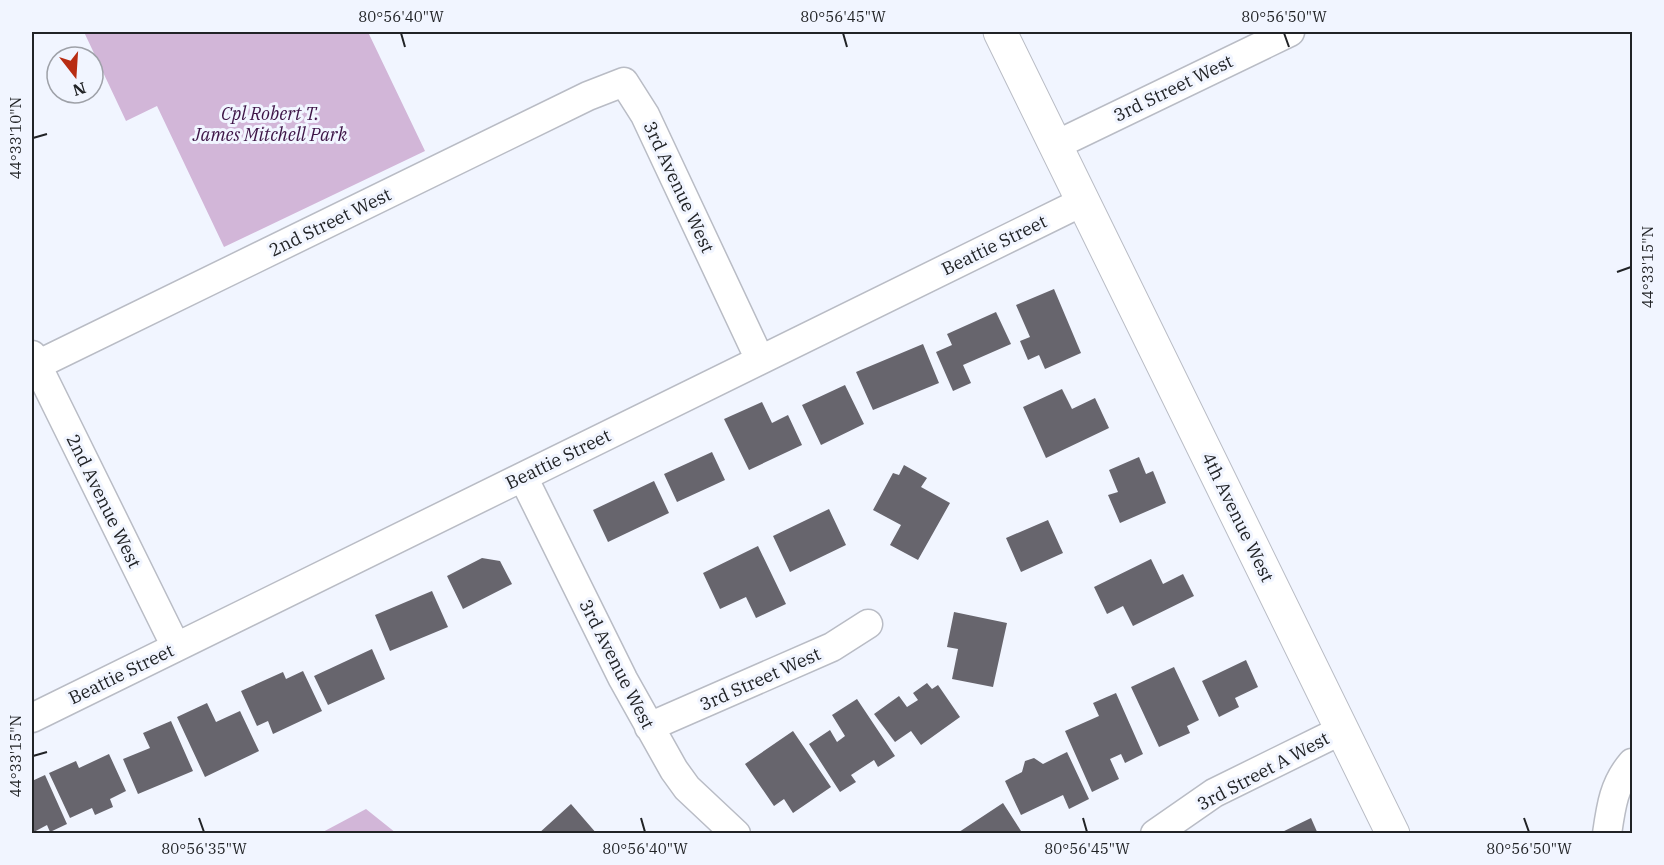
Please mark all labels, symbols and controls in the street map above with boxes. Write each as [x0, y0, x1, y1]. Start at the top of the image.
text: 80°56'40"W [358, 7, 444, 26]
text: 80°56'45"W [800, 7, 886, 26]
text: 80°56'50"W [1241, 7, 1327, 26]
north arrow [45, 45, 105, 105]
street label: 3rd Street West [1110, 49, 1236, 127]
text: N [70, 78, 88, 101]
text: 44°33'10"N [6, 97, 25, 179]
park label: Cpl Robert T. James Mitchell Park [192, 102, 348, 146]
street label: 3rd Avenue West [638, 118, 720, 256]
street label: 2nd Street West [265, 182, 395, 262]
street label: Beattie Street [938, 210, 1050, 280]
text: 44°33'15"N [1638, 226, 1657, 308]
street label: Beattie Street [502, 424, 614, 494]
street label: 2nd Avenue West [62, 430, 146, 572]
street label: 4th Avenue West [1197, 448, 1279, 586]
street label: 3rd Avenue West [574, 595, 660, 733]
street label: Beattie Street [65, 639, 177, 709]
street label: 3rd Street West [696, 642, 824, 716]
text: 44°33'15"N [6, 715, 25, 797]
street label: 3rd Street A West [1193, 726, 1333, 816]
text: 80°56'35"W [161, 839, 247, 858]
text: 80°56'40"W [602, 839, 688, 858]
text: 80°56'45"W [1044, 839, 1130, 858]
text: 80°56'50"W [1486, 839, 1572, 858]

